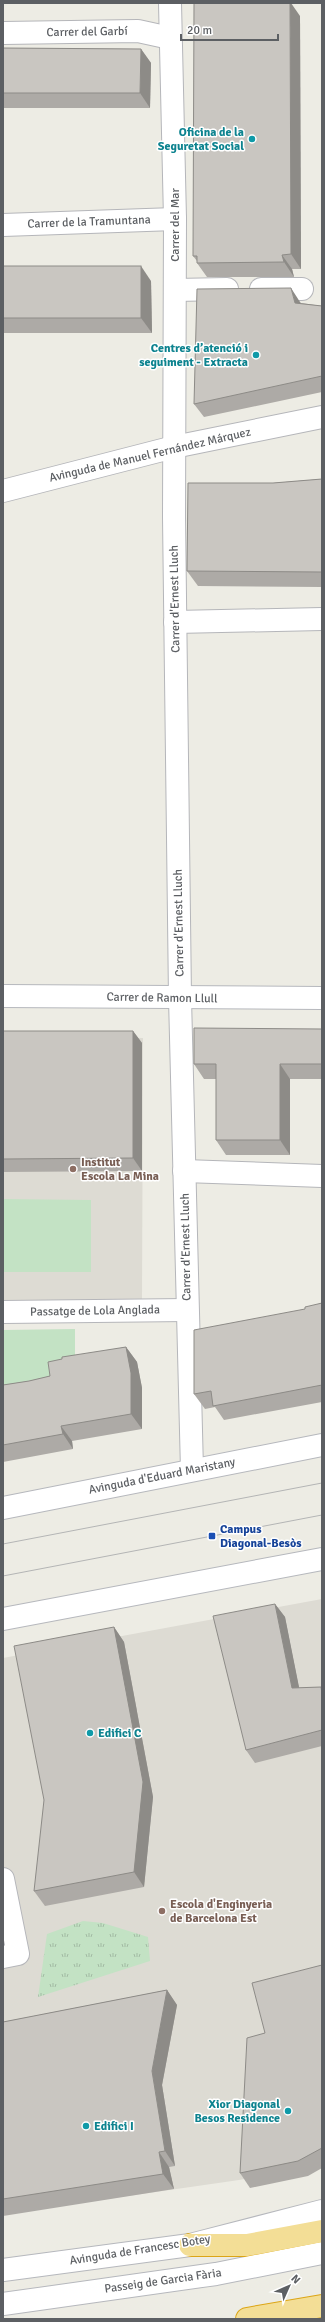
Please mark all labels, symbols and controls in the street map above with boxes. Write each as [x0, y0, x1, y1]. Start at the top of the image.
scale bar [181, 16, 278, 42]
text: 20 m [187, 23, 212, 38]
street label: Carrer del Garbí [46, 24, 128, 40]
place label: Oficina de la Seguretat Social [158, 125, 244, 154]
marker: Oficina de la Seguretat Social [247, 134, 257, 144]
street label: Carrer del Mar [168, 188, 183, 262]
street label: Carrer de la Tramuntana [27, 212, 151, 232]
place label: Centres d’atenció i seguiment - Extracta [139, 341, 248, 370]
marker: Centres d’atenció i seguiment - Extracta [251, 350, 261, 360]
street label: Avinguda de Manuel Fernández Márquez [48, 424, 252, 486]
street label: Carrer d'Ernest Lluch [167, 545, 183, 653]
street label: Carrer d'Ernest Lluch [171, 869, 187, 977]
street label: Carrer de Ramon Llull [106, 990, 218, 1006]
place label: Institut Escola La Mina [81, 1155, 159, 1184]
marker: Institut Escola La Mina [68, 1164, 78, 1174]
street label: Carrer d'Ernest Lluch [178, 1193, 194, 1301]
street label: Passatge de Lola Anglada [30, 1302, 160, 1320]
street label: Avinguda d'Eduard Maristany [87, 1454, 237, 1498]
place label: Campus Diagonal-Besòs [220, 1522, 302, 1551]
marker: Campus Diagonal-Besòs [207, 1531, 217, 1541]
place label: Edifici C [98, 1726, 142, 1741]
marker: Edifici C [85, 1728, 95, 1738]
place label: Escola d'Enginyeria de Barcelona Est [170, 1897, 272, 1926]
marker: Escola d'Enginyeria de Barcelona Est [157, 1906, 167, 1916]
place label: Xior Diagonal Besos Residence [194, 2097, 280, 2126]
marker: Xior Diagonal Besos Residence [283, 2106, 293, 2116]
place label: Edifici I [94, 2119, 134, 2134]
marker: Edifici I [81, 2121, 91, 2131]
street label: Avinguda de Francesc Botey [69, 2231, 212, 2269]
street label: Passeig de Garcia Fària [104, 2265, 222, 2297]
north arrow [269, 2266, 309, 2306]
text: N [288, 2272, 303, 2287]

